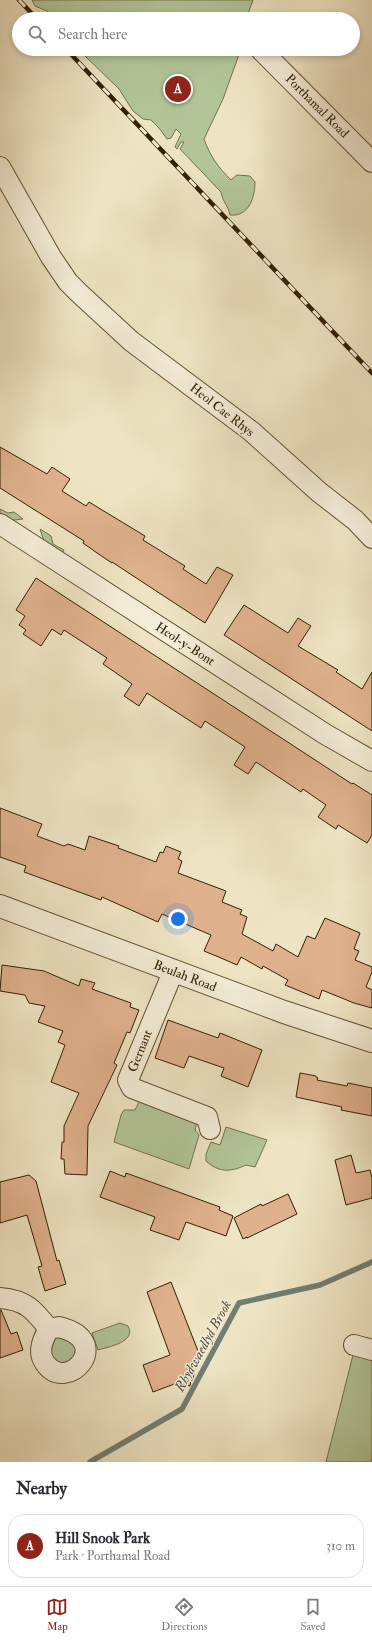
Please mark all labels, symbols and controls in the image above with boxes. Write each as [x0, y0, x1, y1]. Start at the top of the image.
search box [12, 12, 360, 56]
icon: search [26, 23, 48, 45]
text: Search here [58, 25, 127, 44]
street label: Porthamal Road [282, 71, 353, 142]
pin: A [165, 74, 191, 104]
street label: Heol Cae Rhys [186, 380, 258, 441]
street label: Heol-y-Bont [152, 619, 218, 670]
your location [168, 909, 188, 929]
street label: Beulah Road [151, 957, 219, 996]
street label: Gernant [124, 1028, 156, 1074]
water label: Rhydwaedlyd Brook [170, 1297, 235, 1396]
text: Nearby [16, 1478, 67, 1499]
text: Hill Snook Park [55, 1529, 150, 1548]
text: A [26, 1538, 34, 1554]
text: 310 m [326, 1538, 355, 1554]
text: Park · Porthamal Road [55, 1548, 170, 1564]
tab: Map [46, 1596, 68, 1633]
tab: Directions [161, 1596, 208, 1633]
tab: Saved [300, 1596, 326, 1633]

